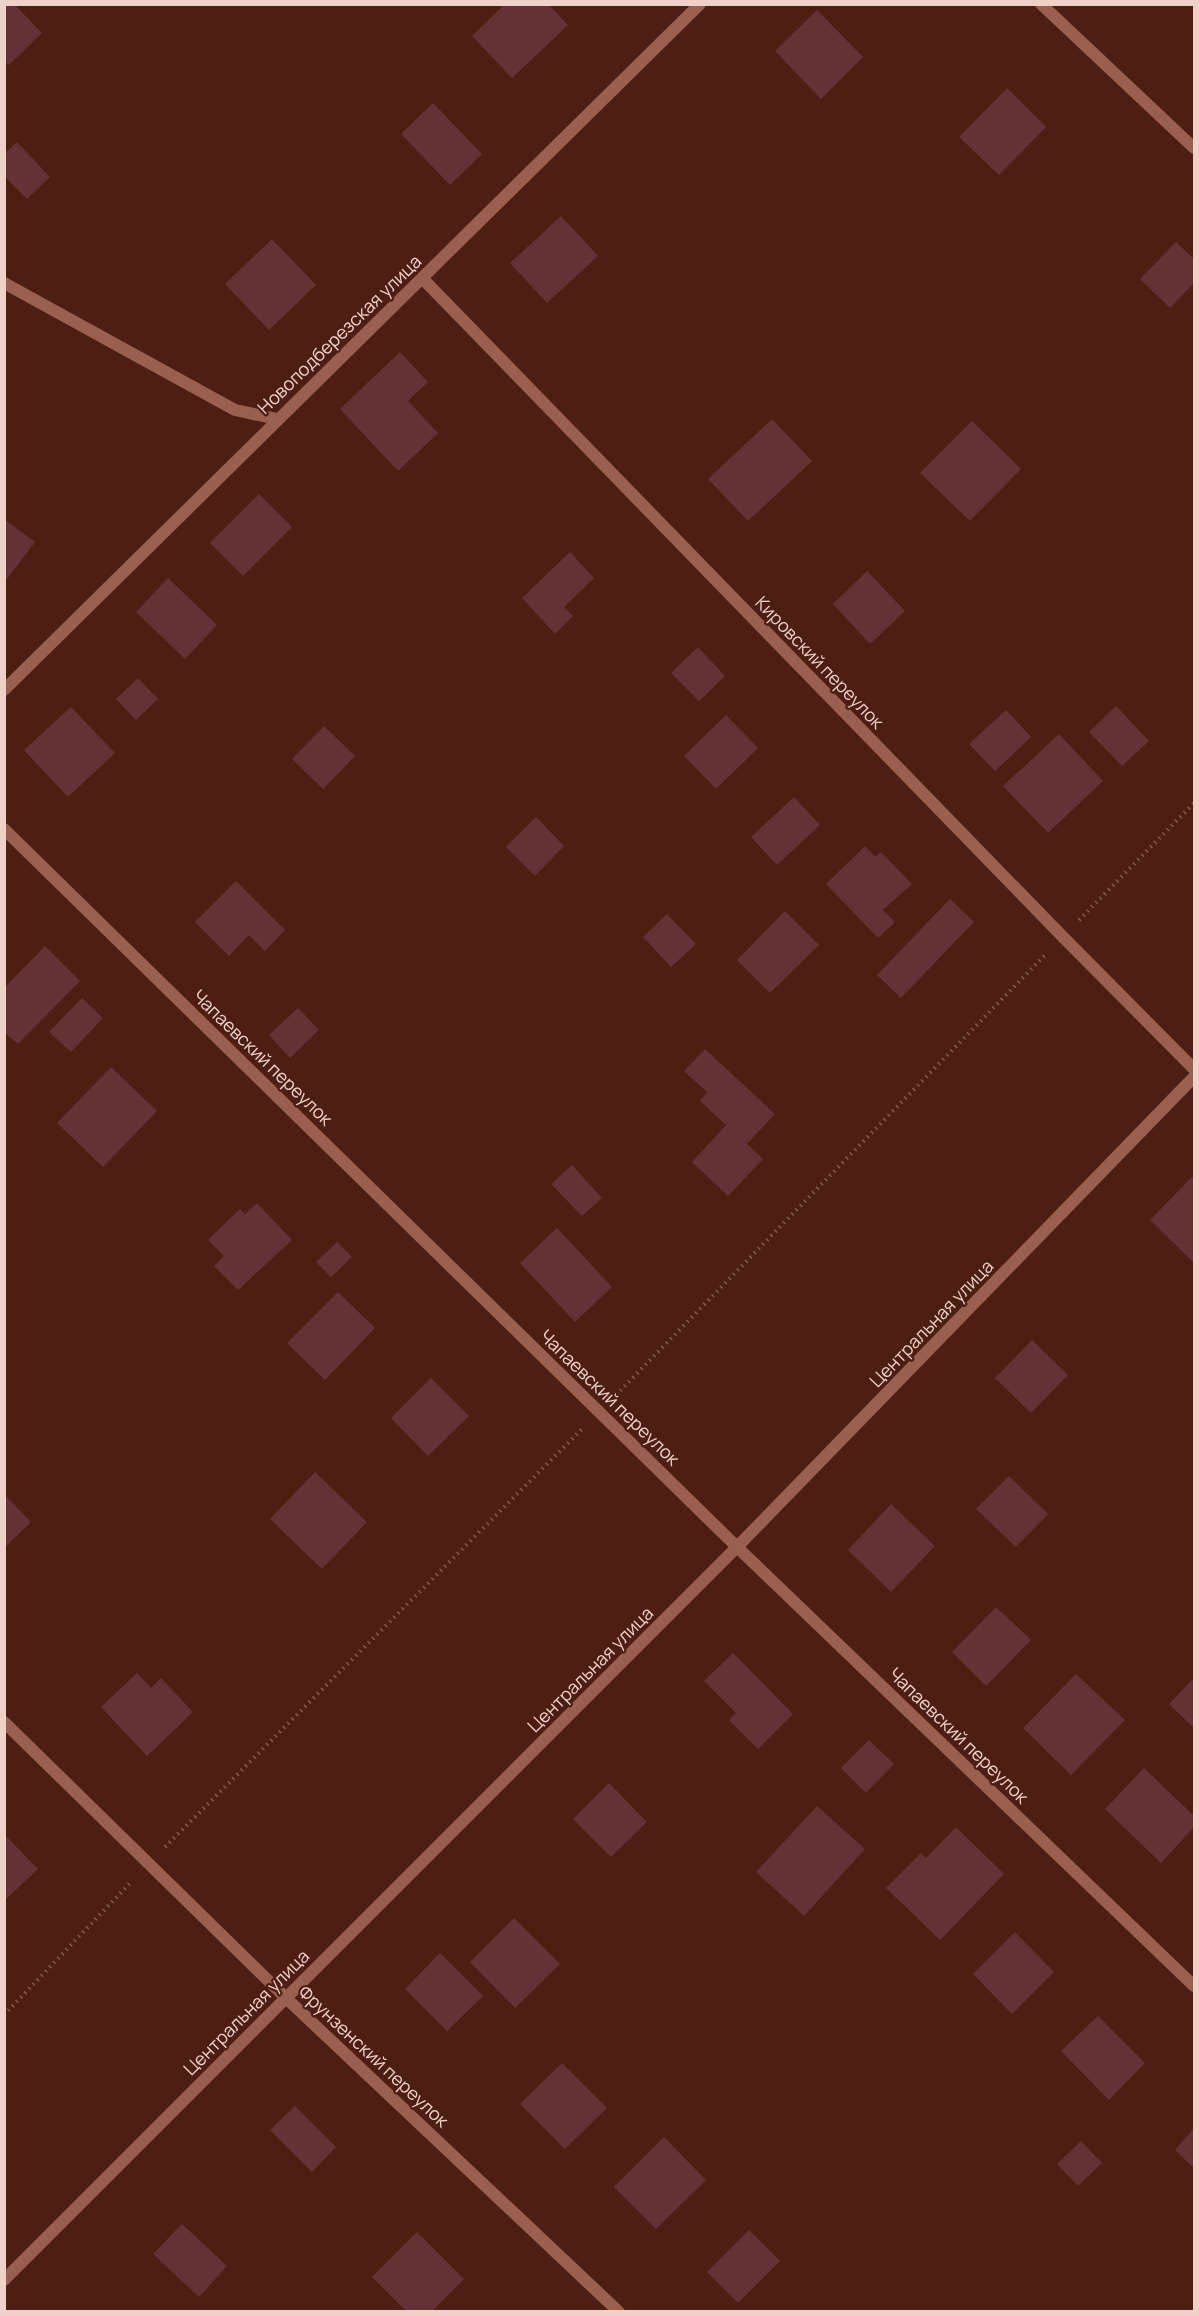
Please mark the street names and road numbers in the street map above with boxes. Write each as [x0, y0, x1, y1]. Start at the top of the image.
street label: Новоподберезская улица [252, 249, 426, 419]
street label: Кировский переулок [750, 590, 890, 734]
street label: Чапаевский переулок [188, 984, 339, 1131]
street label: Центральная улица [864, 1254, 998, 1392]
street label: Чапаевский переулок [535, 1324, 686, 1471]
street label: Центральная улица [522, 1601, 658, 1737]
street label: Чапаевский переулок [884, 1662, 1035, 1809]
street label: Центральная улица [178, 1944, 314, 2080]
street label: Фрунзенский переулок [294, 1980, 455, 2133]

